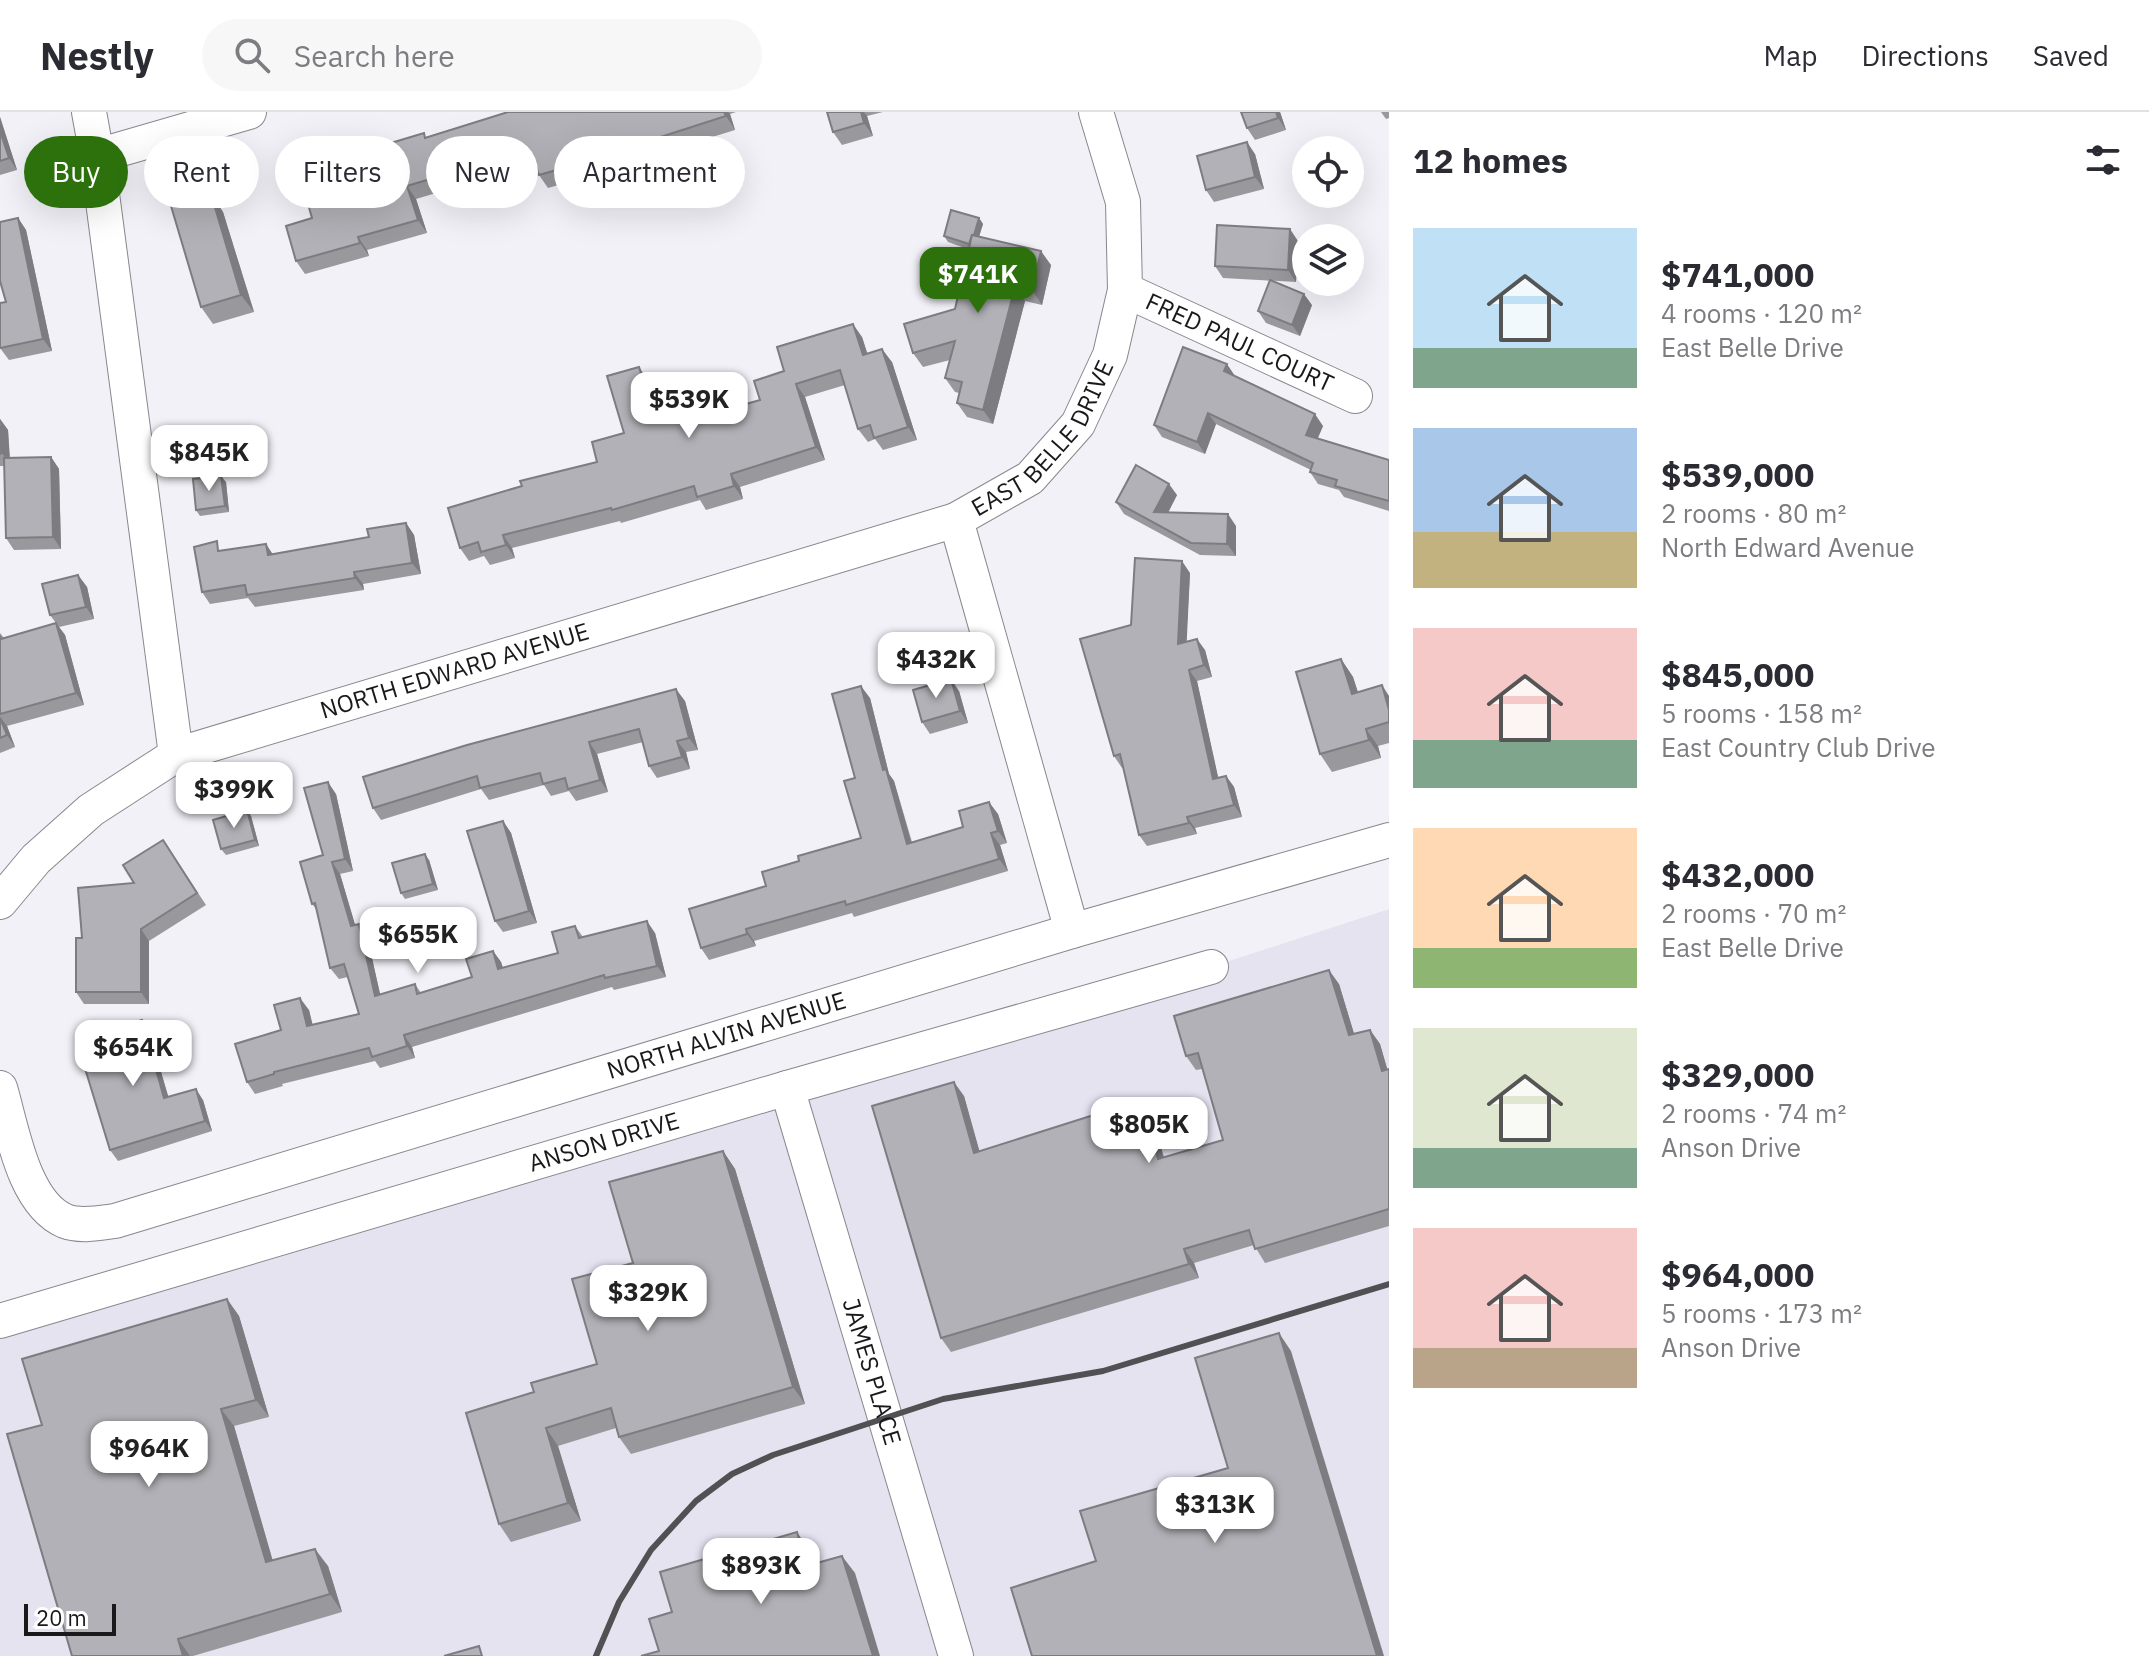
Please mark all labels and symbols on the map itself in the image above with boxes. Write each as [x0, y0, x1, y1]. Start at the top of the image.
pin: $741K [922, 247, 1034, 315]
street label: FRED PAUL COURT [1141, 285, 1339, 399]
street label: EAST BELLE DRIVE [965, 355, 1120, 523]
pin: $539K [633, 372, 745, 440]
pin: $845K [153, 425, 265, 493]
street label: NORTH EDWARD AVENUE [316, 614, 593, 726]
pin: $432K [880, 632, 992, 700]
pin: $399K [178, 762, 290, 830]
pin: $655K [362, 907, 474, 975]
street label: NORTH ALVIN AVENUE [603, 983, 850, 1086]
pin: $654K [77, 1020, 189, 1088]
pin: $805K [1093, 1097, 1205, 1165]
street label: ANSON DRIVE [525, 1104, 683, 1179]
pin: $329K [592, 1265, 704, 1333]
street label: JAMES PLACE [835, 1294, 909, 1449]
pin: $964K [93, 1421, 205, 1489]
pin: $313K [1159, 1477, 1271, 1545]
pin: $893K [705, 1538, 817, 1606]
scale bar [24, 1600, 116, 1636]

